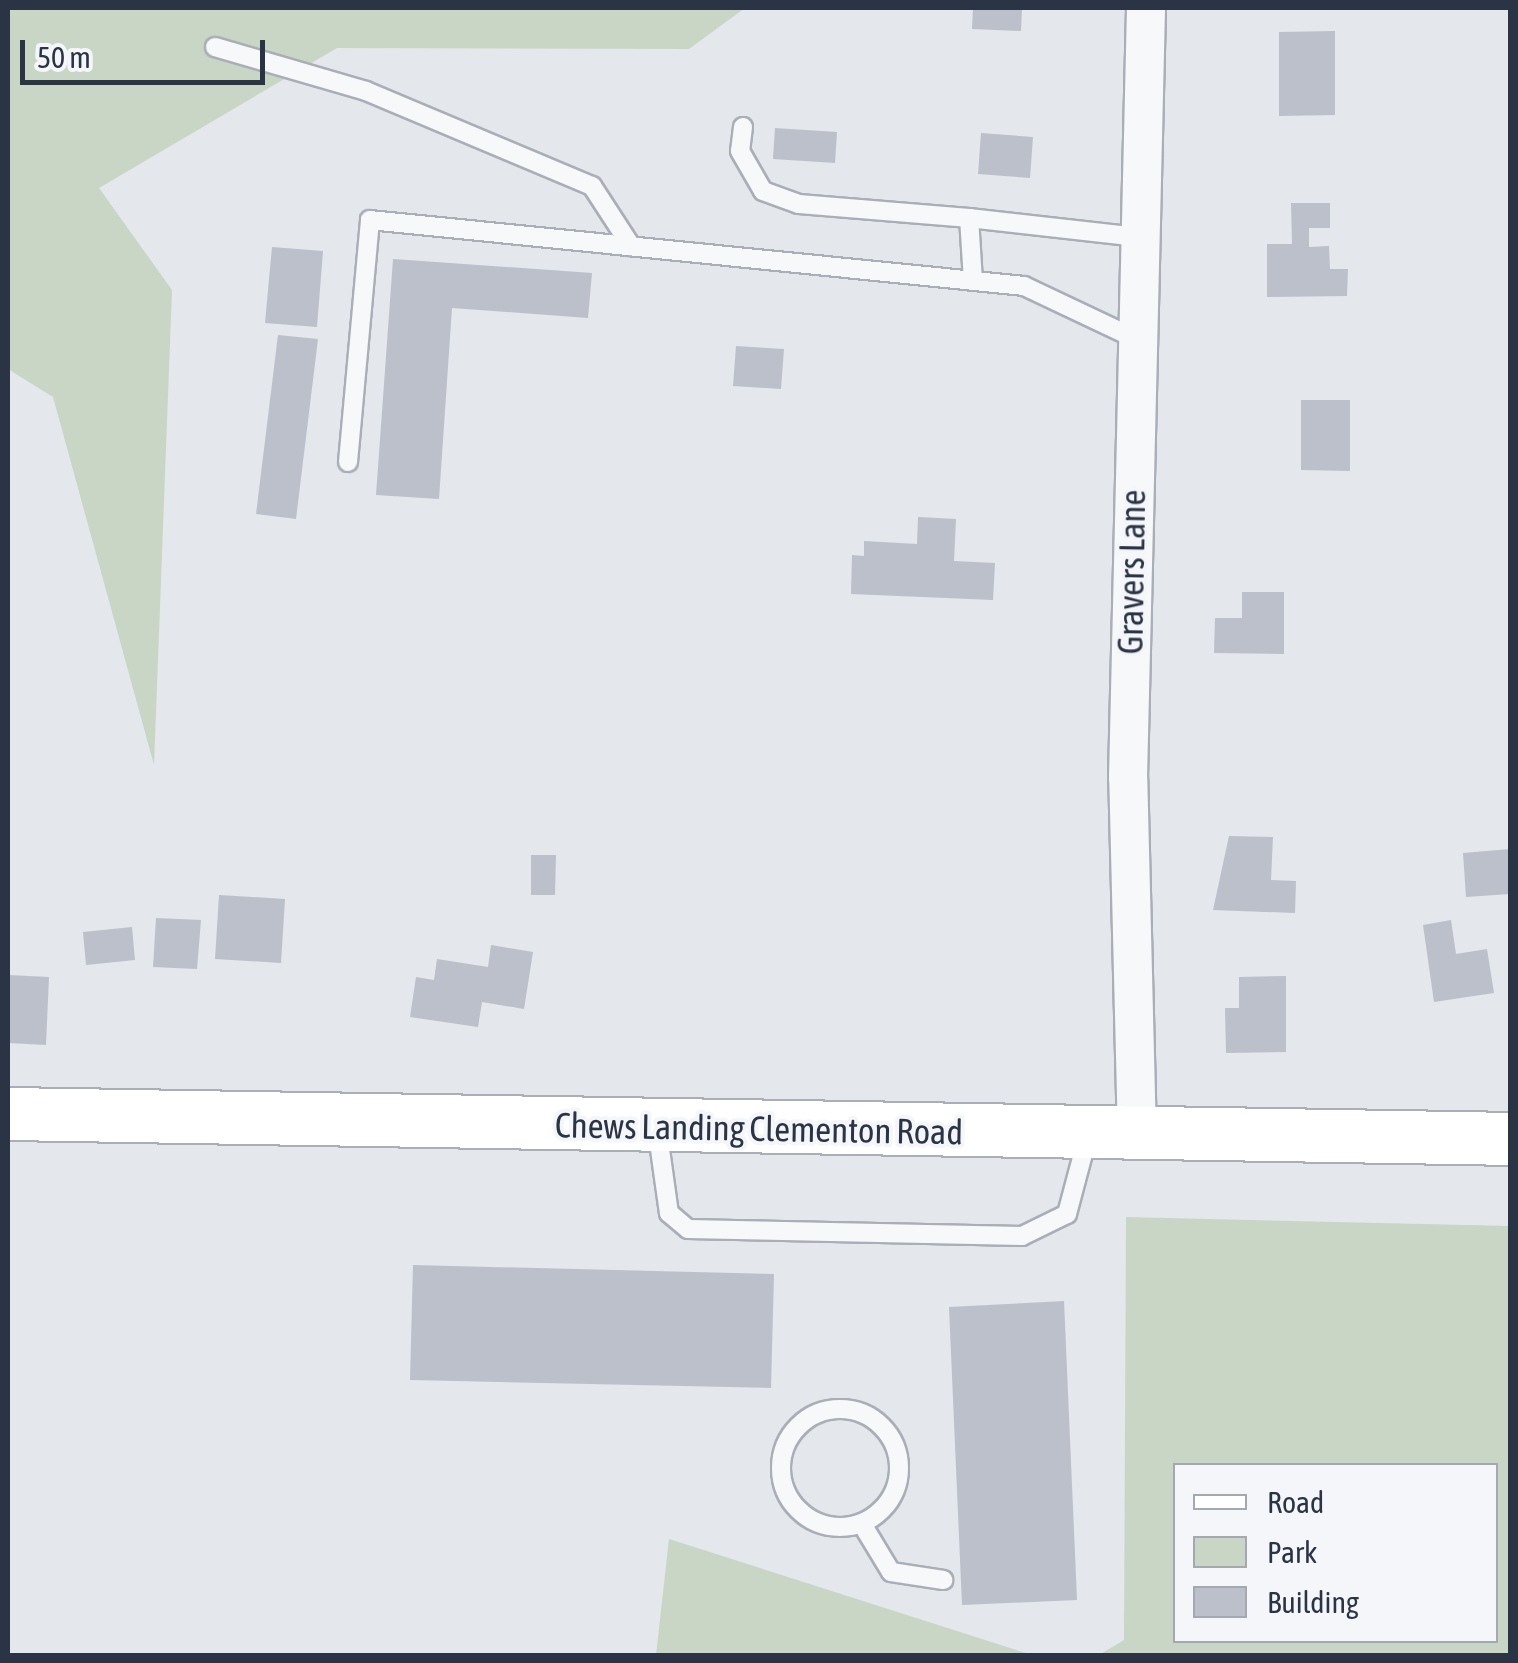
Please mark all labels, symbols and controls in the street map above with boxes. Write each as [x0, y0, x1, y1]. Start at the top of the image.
scale bar [25, 20, 270, 82]
text: 50 m [37, 40, 91, 74]
street label: Gravers Lane [1109, 489, 1153, 655]
street label: Chews Landing Clementon Road [555, 1103, 963, 1153]
legend [1173, 1463, 1498, 1643]
text: Road [1267, 1485, 1324, 1519]
text: Park [1267, 1535, 1317, 1569]
text: Building [1267, 1585, 1359, 1619]

